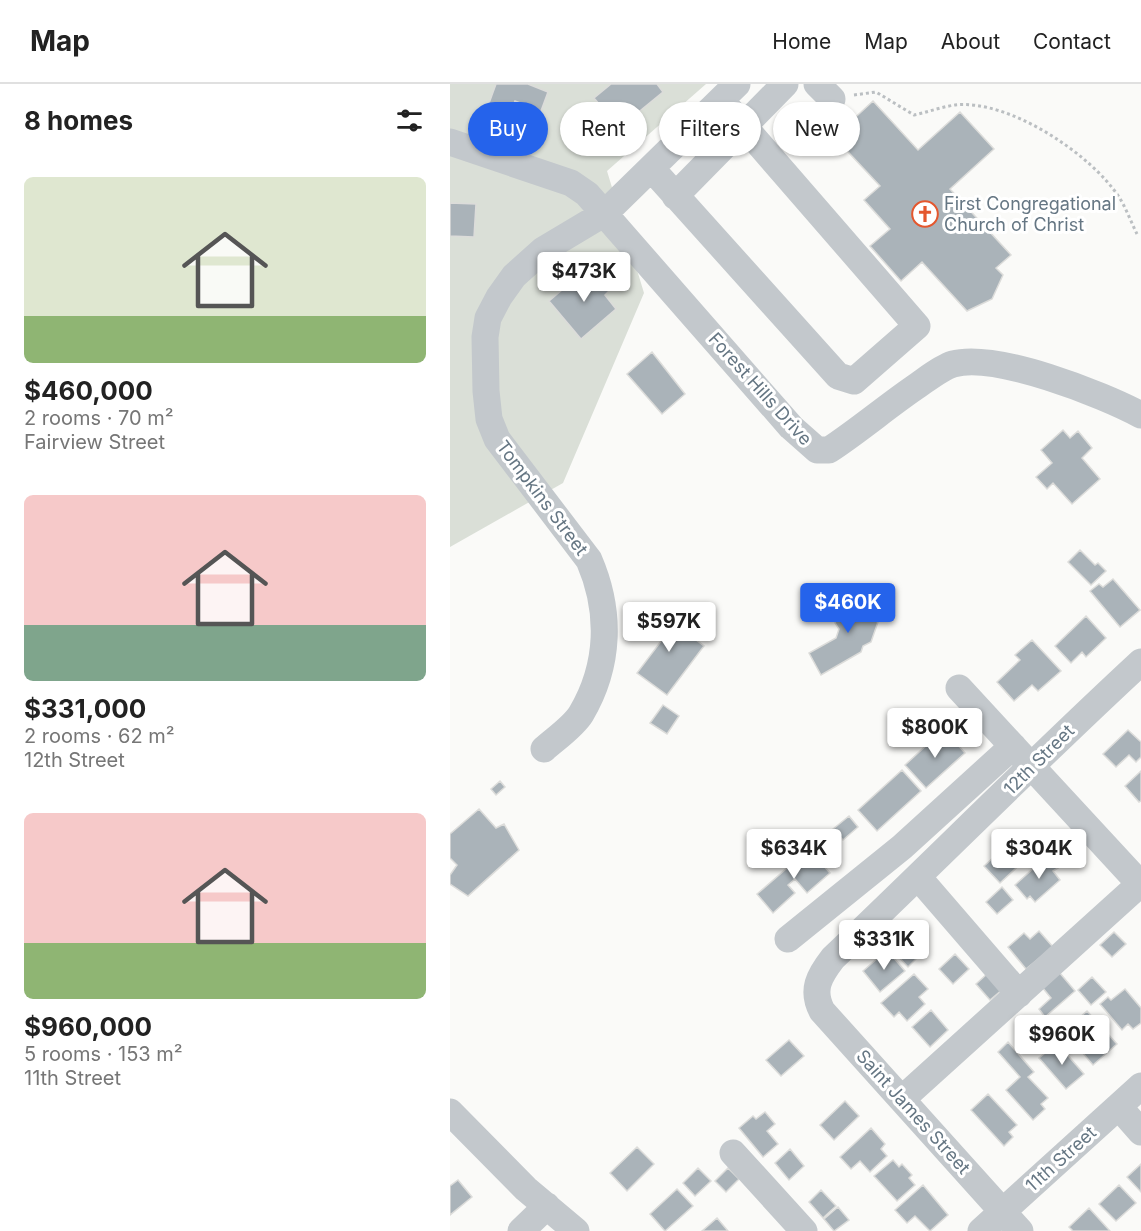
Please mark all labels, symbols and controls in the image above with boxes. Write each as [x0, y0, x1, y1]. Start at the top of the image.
text: Map [30, 24, 90, 58]
text: Home [772, 29, 831, 54]
text: Map [864, 29, 908, 54]
text: About [941, 29, 1000, 54]
text: Contact [1033, 29, 1111, 54]
chip: Buy [468, 102, 548, 156]
chip: Rent [560, 102, 647, 156]
chip: Filters [659, 102, 761, 156]
chip: New [773, 102, 860, 156]
icon: filters [393, 104, 426, 137]
text: 8 homes [24, 105, 133, 136]
place label: First Congregational Church of Christ [944, 193, 1116, 235]
church icon: First Congregational Church of Christ [910, 199, 940, 229]
icon: home [171, 216, 279, 324]
pin: $473K [542, 252, 626, 303]
text: $473K [551, 259, 617, 283]
street label: Forest Hills Drive [704, 328, 816, 449]
text: $460,000 [24, 375, 153, 406]
text: 2 rooms · 70 m² [24, 406, 174, 430]
text: Fairview Street [24, 430, 165, 454]
street label: Tompkins Street [492, 436, 592, 559]
icon: home [171, 534, 279, 642]
pin: $460K [806, 583, 890, 634]
text: $460K [814, 590, 882, 614]
pin: $597K [627, 602, 711, 653]
text: $597K [637, 609, 701, 633]
text: $331,000 [24, 693, 146, 724]
pin: $800K [893, 708, 977, 759]
text: $800K [901, 715, 969, 739]
street label: 12th Street [999, 720, 1078, 799]
text: 2 rooms · 62 m² [24, 724, 175, 748]
text: 12th Street [24, 748, 125, 772]
pin: $634K [752, 829, 836, 880]
pin: $304K [997, 829, 1081, 880]
text: $634K [761, 836, 827, 860]
text: $304K [1005, 836, 1073, 860]
icon: home [171, 852, 279, 960]
pin: $331K [842, 920, 926, 971]
text: $331K [853, 927, 915, 951]
text: $960,000 [24, 1011, 152, 1042]
pin: $960K [1020, 1015, 1104, 1066]
text: $960K [1029, 1022, 1095, 1046]
text: 5 rooms · 153 m² [24, 1042, 183, 1066]
street label: Saint James Street [852, 1045, 975, 1178]
text: 11th Street [24, 1066, 121, 1090]
street label: 11th Street [1021, 1122, 1100, 1196]

